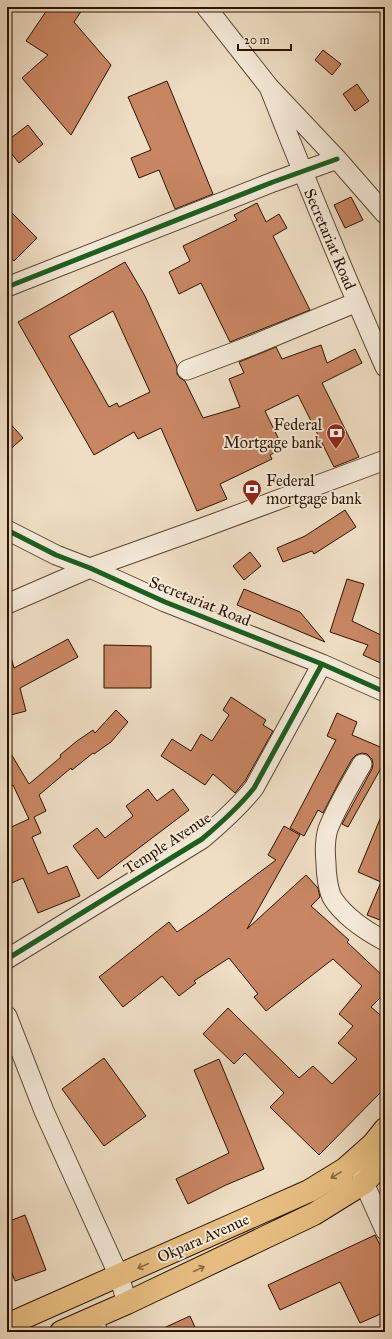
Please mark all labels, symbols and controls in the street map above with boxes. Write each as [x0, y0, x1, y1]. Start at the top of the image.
scale bar [238, 26, 291, 52]
text: 20 m [244, 33, 270, 47]
street label: Secretariat Road [300, 186, 360, 292]
place label: Federal Mortgage bank [224, 415, 323, 453]
bank icon: Federal Mortgage bank [325, 422, 347, 450]
place label: Federal mortgage bank [266, 471, 362, 509]
bank icon: Federal mortgage bank [241, 478, 263, 506]
street label: Secretariat Road [146, 572, 254, 630]
street label: Temple Avenue [120, 808, 214, 878]
one-way arrow [330, 1171, 342, 1179]
street label: Okpara Avenue [154, 1209, 252, 1267]
one-way arrow [137, 1263, 149, 1270]
one-way arrow [192, 1265, 204, 1272]

